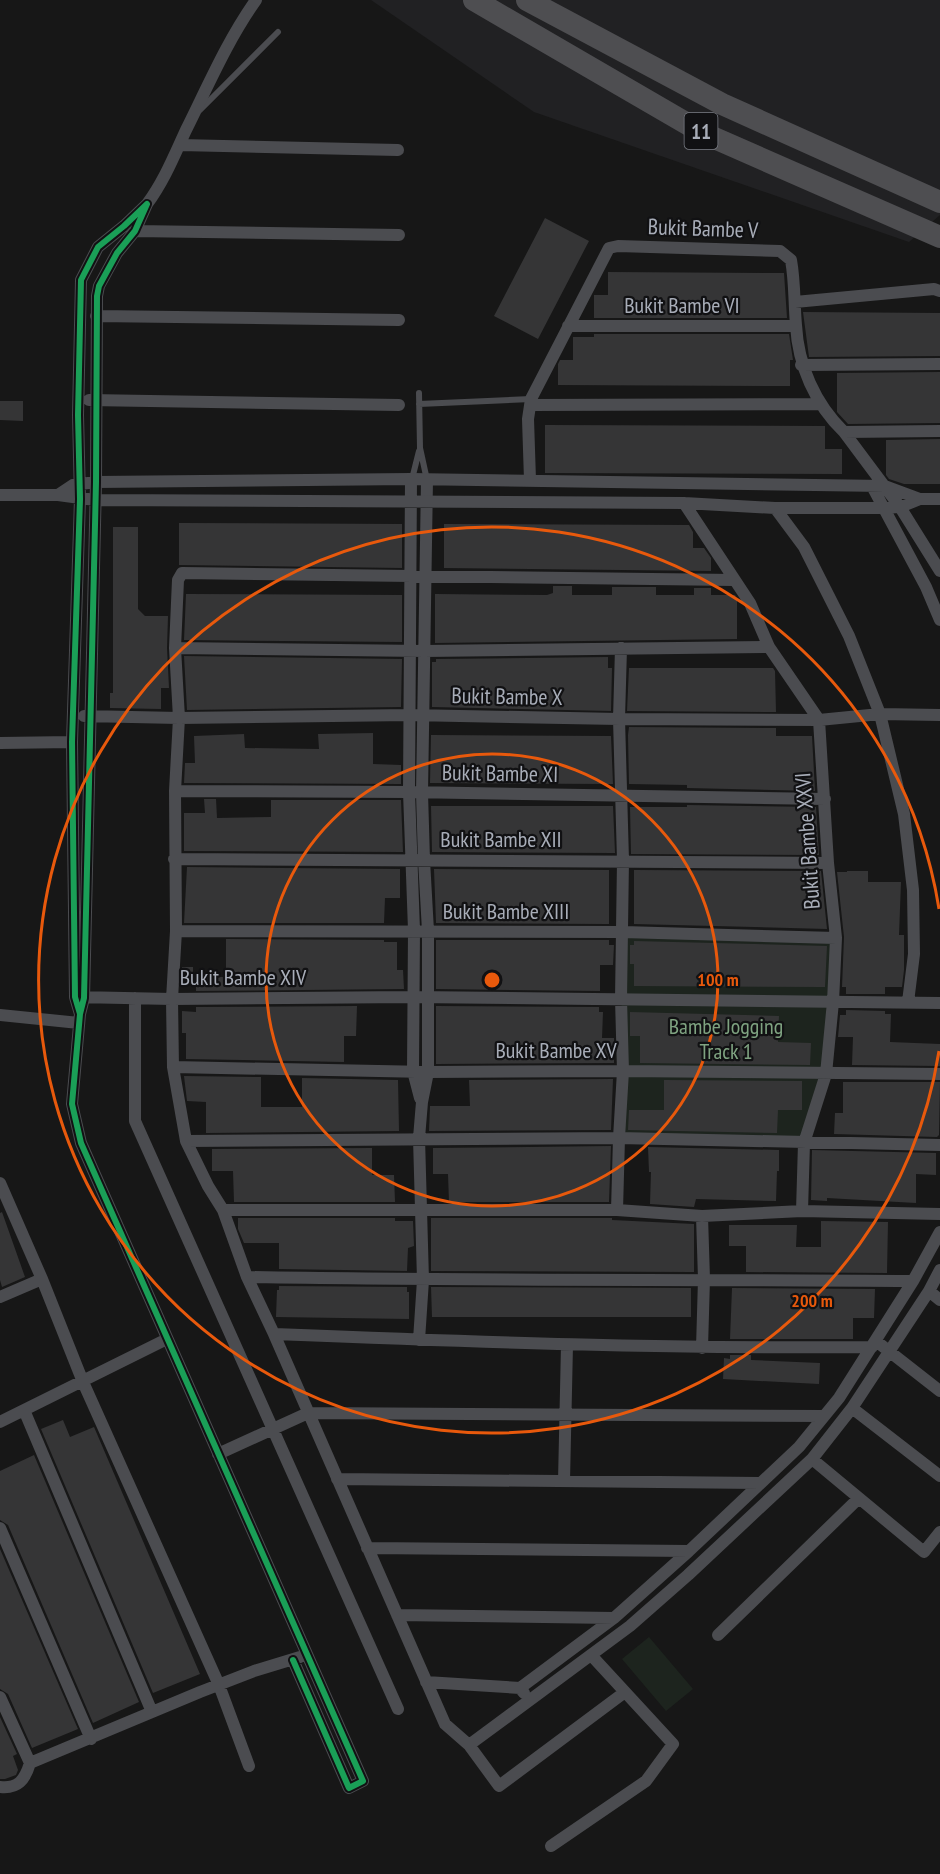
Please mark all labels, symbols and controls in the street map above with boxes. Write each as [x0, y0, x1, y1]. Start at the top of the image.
road number: 11 [684, 113, 718, 149]
street label: Bukit Bambe V [647, 212, 759, 244]
street label: Bukit Bambe VI [624, 291, 740, 319]
street label: Bukit Bambe X [451, 681, 563, 711]
street label: Bukit Bambe XI [442, 758, 558, 788]
street label: Bukit Bambe XXVI [788, 772, 826, 910]
street label: Bukit Bambe XII [440, 825, 562, 853]
street label: Bukit Bambe XIII [443, 897, 569, 925]
street label: Bukit Bambe XIV [180, 963, 307, 991]
text: 100 m [697, 968, 739, 991]
centre of rings [482, 970, 502, 990]
park label: Bambe Jogging Track 1 [669, 1012, 783, 1065]
street label: Bukit Bambe XV [495, 1036, 617, 1064]
text: 200 m [791, 1289, 833, 1312]

